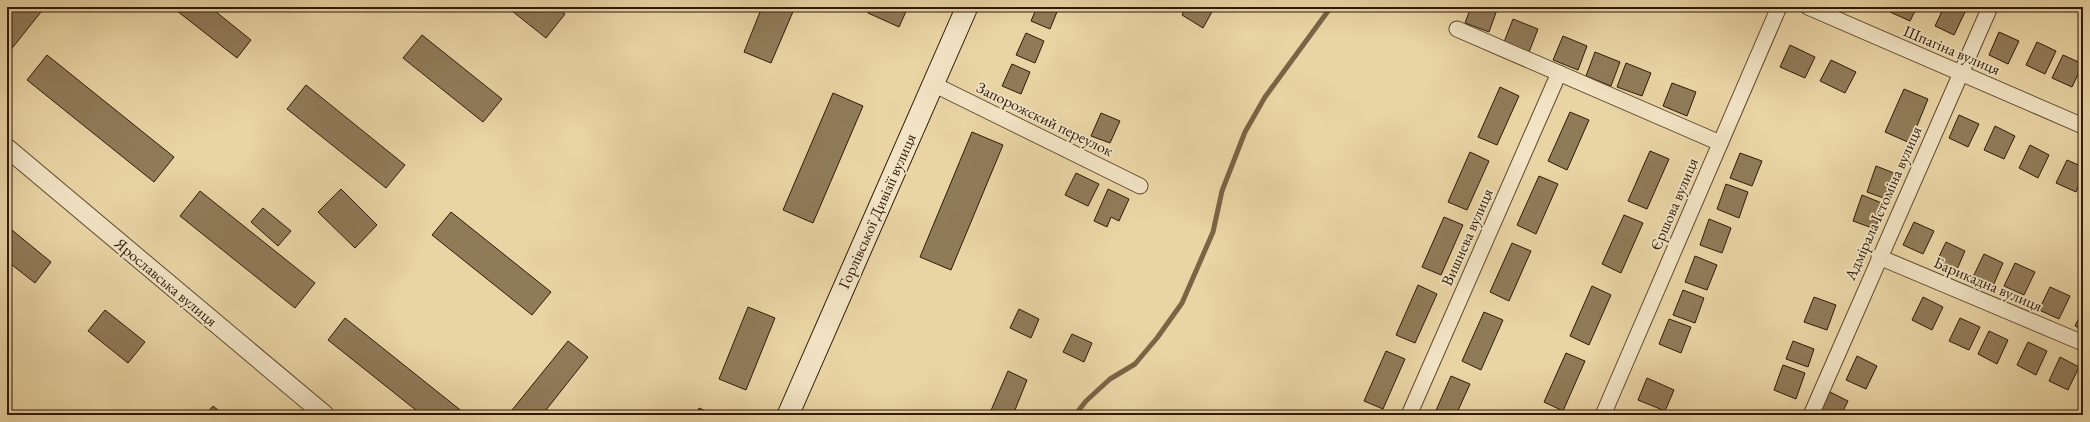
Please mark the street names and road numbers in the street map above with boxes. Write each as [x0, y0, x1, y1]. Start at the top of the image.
street label: Шпагіна вулиця [1900, 20, 2004, 80]
street label: Запорожский переулок [973, 77, 1117, 161]
street label: Адмірала Істоміна вулиця [1839, 123, 1926, 284]
street label: Горлівської Дивізії вулиця [833, 130, 921, 292]
street label: Єршова вулиця [1645, 154, 1703, 254]
street label: Вишнева вулиця [1436, 185, 1498, 289]
street label: Ярославська вулиця [109, 232, 222, 331]
street label: Барикадна вулиця [1930, 252, 2046, 316]

